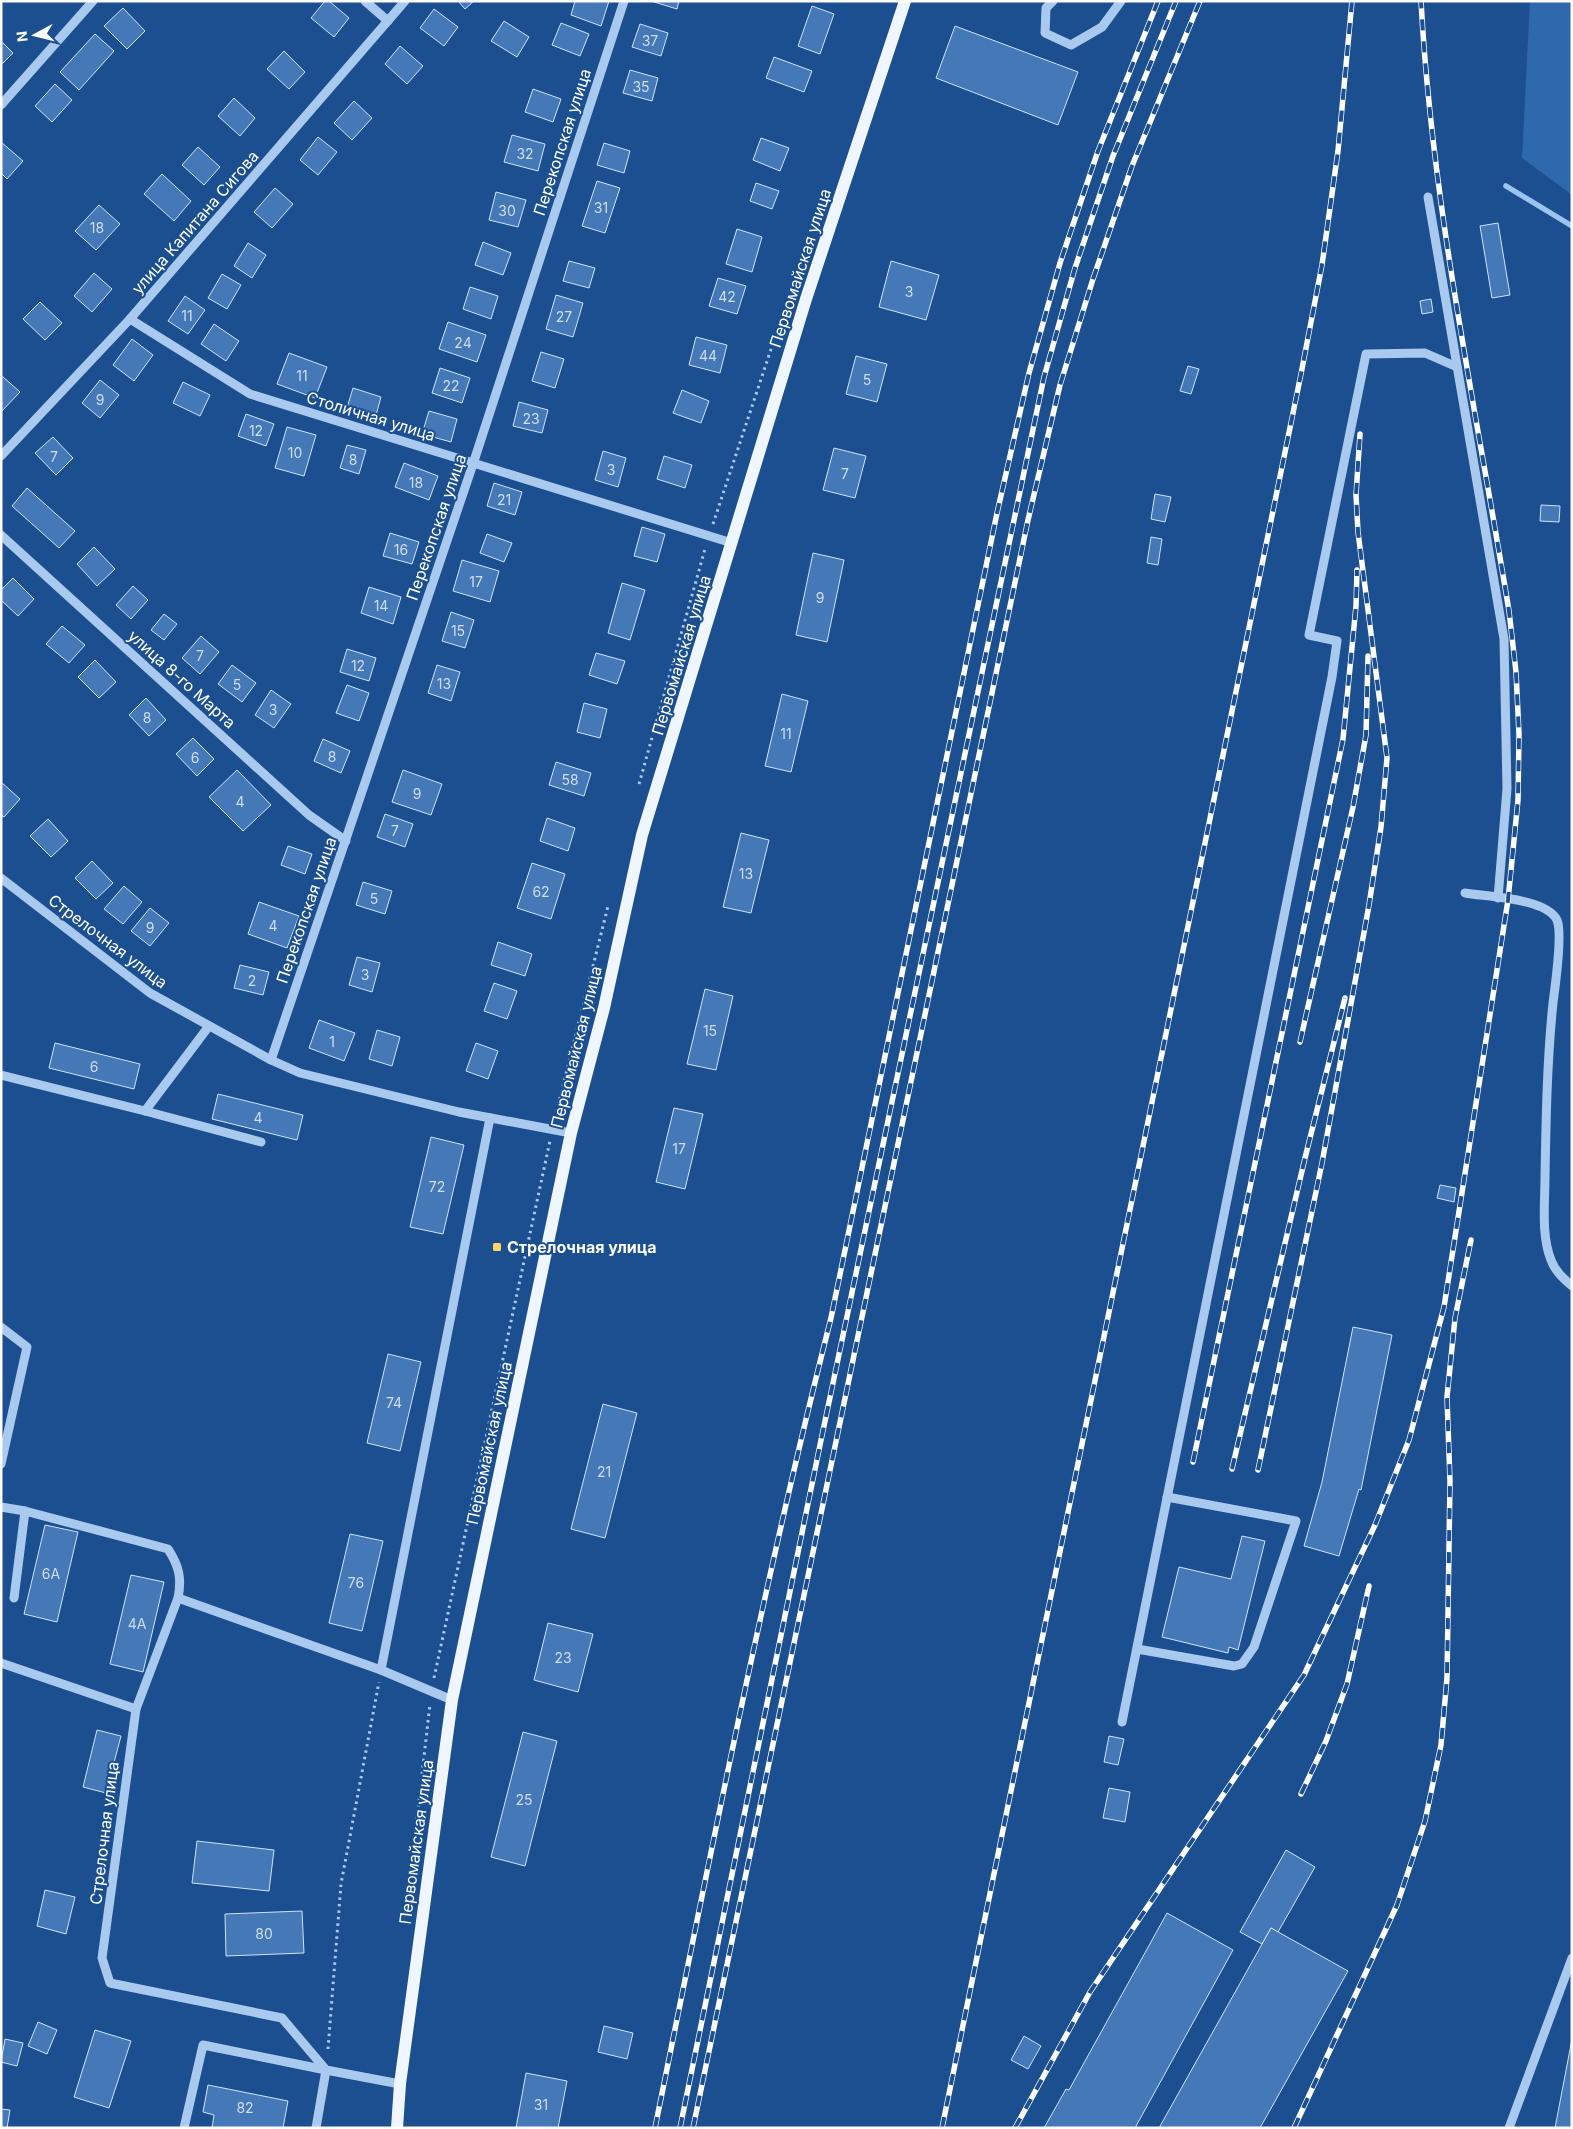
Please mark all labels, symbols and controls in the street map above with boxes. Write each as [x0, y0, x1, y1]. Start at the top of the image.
north arrow [10, 10, 60, 60]
text: N [13, 30, 31, 43]
house number: 37 [642, 32, 658, 49]
street label: Перекопская улица [529, 66, 595, 218]
house number: 35 [632, 78, 650, 95]
house number: 32 [516, 145, 534, 162]
street label: улица Капитана Сигова [127, 146, 263, 298]
street label: Первомайская улица [765, 186, 835, 350]
house number: 31 [594, 199, 608, 216]
house number: 30 [498, 202, 516, 219]
house number: 18 [90, 219, 104, 236]
house number: 3 [905, 283, 913, 300]
house number: 42 [718, 288, 736, 305]
house number: 11 [181, 307, 193, 324]
house number: 27 [556, 308, 572, 325]
house number: 24 [454, 334, 472, 351]
house number: 44 [699, 347, 717, 364]
house number: 11 [296, 367, 308, 384]
house number: 5 [863, 371, 871, 388]
house number: 22 [442, 377, 460, 394]
street label: Столичная улица [304, 387, 438, 445]
house number: 9 [96, 391, 104, 408]
house number: 23 [522, 410, 540, 427]
house number: 12 [249, 422, 263, 439]
house number: 10 [288, 444, 302, 461]
house number: 7 [50, 448, 58, 465]
house number: 8 [349, 451, 357, 468]
street label: Перекопская улица [402, 451, 470, 603]
house number: 3 [607, 461, 615, 478]
house number: 7 [841, 465, 849, 482]
house number: 18 [409, 474, 423, 491]
house number: 21 [497, 491, 511, 508]
house number: 16 [394, 541, 408, 558]
house number: 17 [469, 573, 483, 590]
street label: Первомайская улица [647, 573, 715, 737]
house number: 9 [816, 589, 824, 606]
house number: 14 [374, 597, 388, 614]
house number: 15 [451, 622, 465, 639]
street label: улица 8-го Марта [124, 626, 240, 732]
house number: 7 [196, 647, 204, 664]
house number: 12 [351, 657, 365, 674]
house number: 13 [437, 675, 451, 692]
house number: 5 [233, 676, 241, 693]
house number: 3 [269, 701, 277, 718]
house number: 8 [143, 709, 151, 725]
house number: 11 [780, 725, 792, 742]
house number: 8 [328, 748, 336, 765]
house number: 6 [191, 749, 199, 766]
house number: 58 [561, 771, 579, 788]
house number: 9 [413, 785, 421, 802]
house number: 4 [235, 793, 245, 810]
house number: 7 [391, 822, 399, 839]
street label: Перекопская улица [272, 834, 340, 986]
house number: 13 [739, 865, 753, 882]
house number: 62 [532, 883, 550, 900]
street label: Стрелочная улица [44, 890, 172, 992]
house number: 5 [370, 890, 378, 907]
house number: 4 [268, 917, 278, 934]
house number: 9 [146, 919, 154, 936]
street label: Первомайская улица [546, 964, 606, 1130]
house number: 3 [361, 966, 369, 983]
house number: 2 [248, 972, 256, 989]
house number: 15 [703, 1022, 717, 1039]
house number: 1 [329, 1033, 335, 1050]
house number: 6 [90, 1058, 98, 1075]
house number: 4 [253, 1109, 263, 1126]
house number: 17 [672, 1140, 686, 1157]
house number: 72 [429, 1178, 445, 1195]
place label: Стрелочная улица [507, 1237, 657, 1257]
marker: Стрелочная улица [491, 1241, 503, 1253]
street label: Первомайская улица [462, 1360, 516, 1526]
house number: 74 [386, 1394, 402, 1411]
house number: 21 [597, 1463, 611, 1480]
house number: 6А [42, 1565, 61, 1582]
house number: 76 [348, 1574, 364, 1591]
house number: 4А [128, 1615, 147, 1632]
house number: 23 [554, 1649, 572, 1666]
street label: Первомайская улица [395, 1758, 437, 1926]
street label: Стрелочная улица [85, 1760, 123, 1906]
house number: 25 [515, 1791, 533, 1808]
house number: 80 [255, 1925, 273, 1942]
house number: 31 [534, 2096, 548, 2113]
house number: 82 [236, 2099, 254, 2116]

